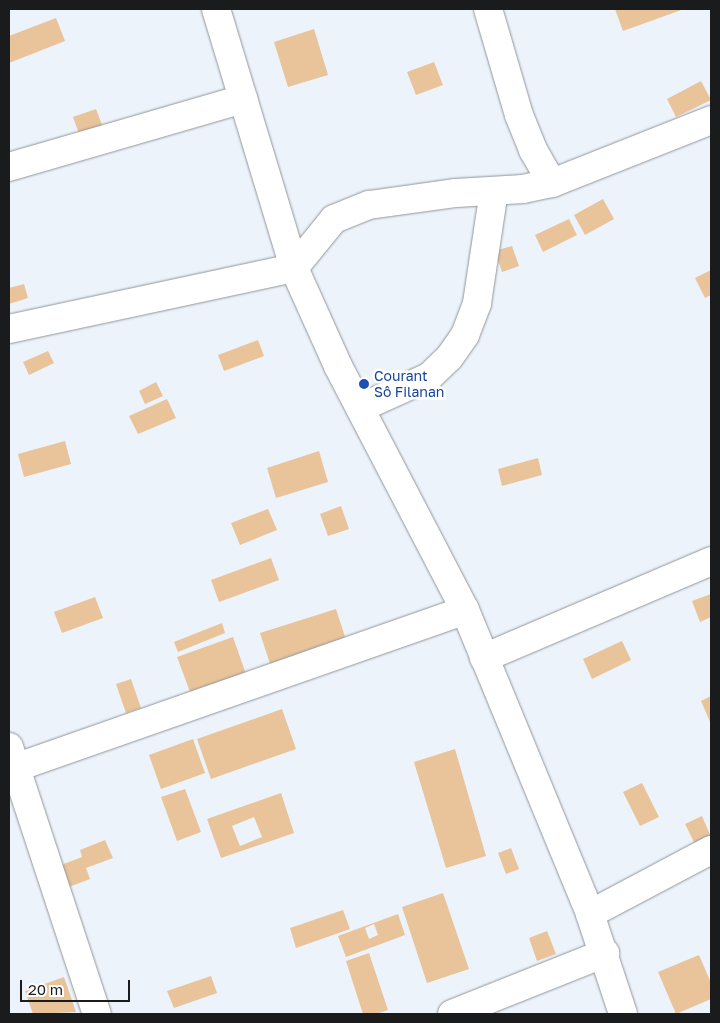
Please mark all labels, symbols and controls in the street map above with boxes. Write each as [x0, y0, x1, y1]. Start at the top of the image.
place label: Courant Sô Filanan [374, 368, 444, 401]
marker: Courant Sô Filanan [358, 378, 370, 390]
scale bar [22, 970, 132, 1002]
text: 20 m [28, 980, 63, 998]

